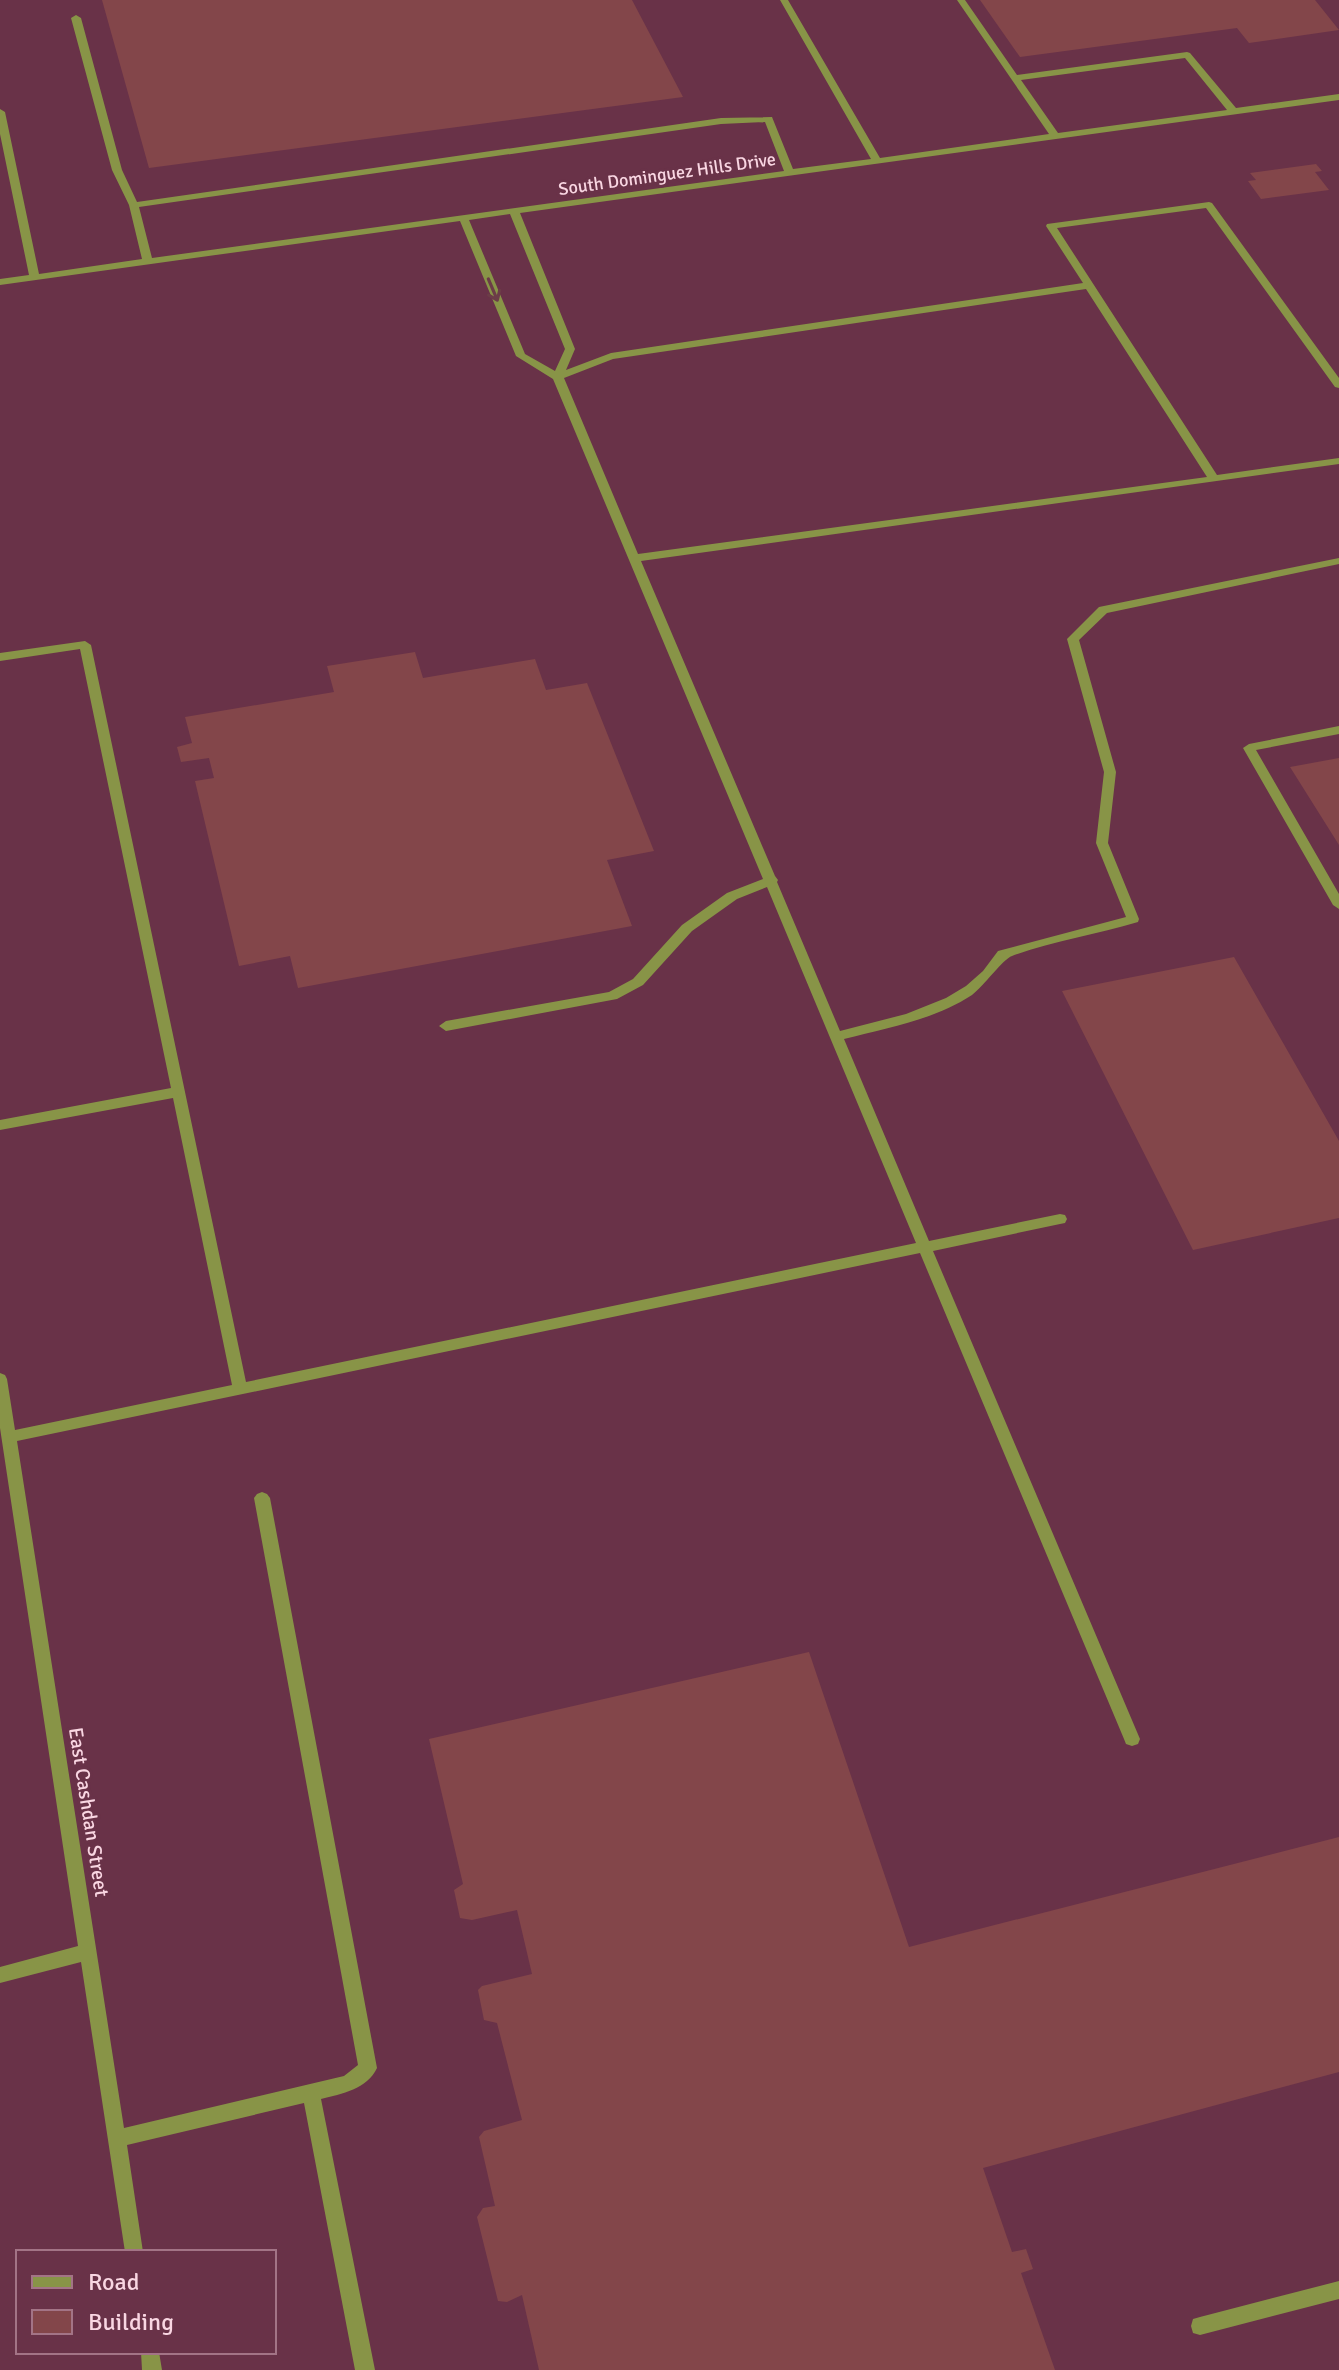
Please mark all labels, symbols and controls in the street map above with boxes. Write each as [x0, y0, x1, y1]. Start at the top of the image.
street label: South Dominguez Hills Drive [557, 148, 777, 200]
one-way arrow [486, 277, 501, 302]
street label: East Cashdan Street [63, 1726, 114, 1899]
legend [16, 2250, 276, 2354]
text: Road [88, 2267, 139, 2297]
text: Building [88, 2307, 174, 2337]

